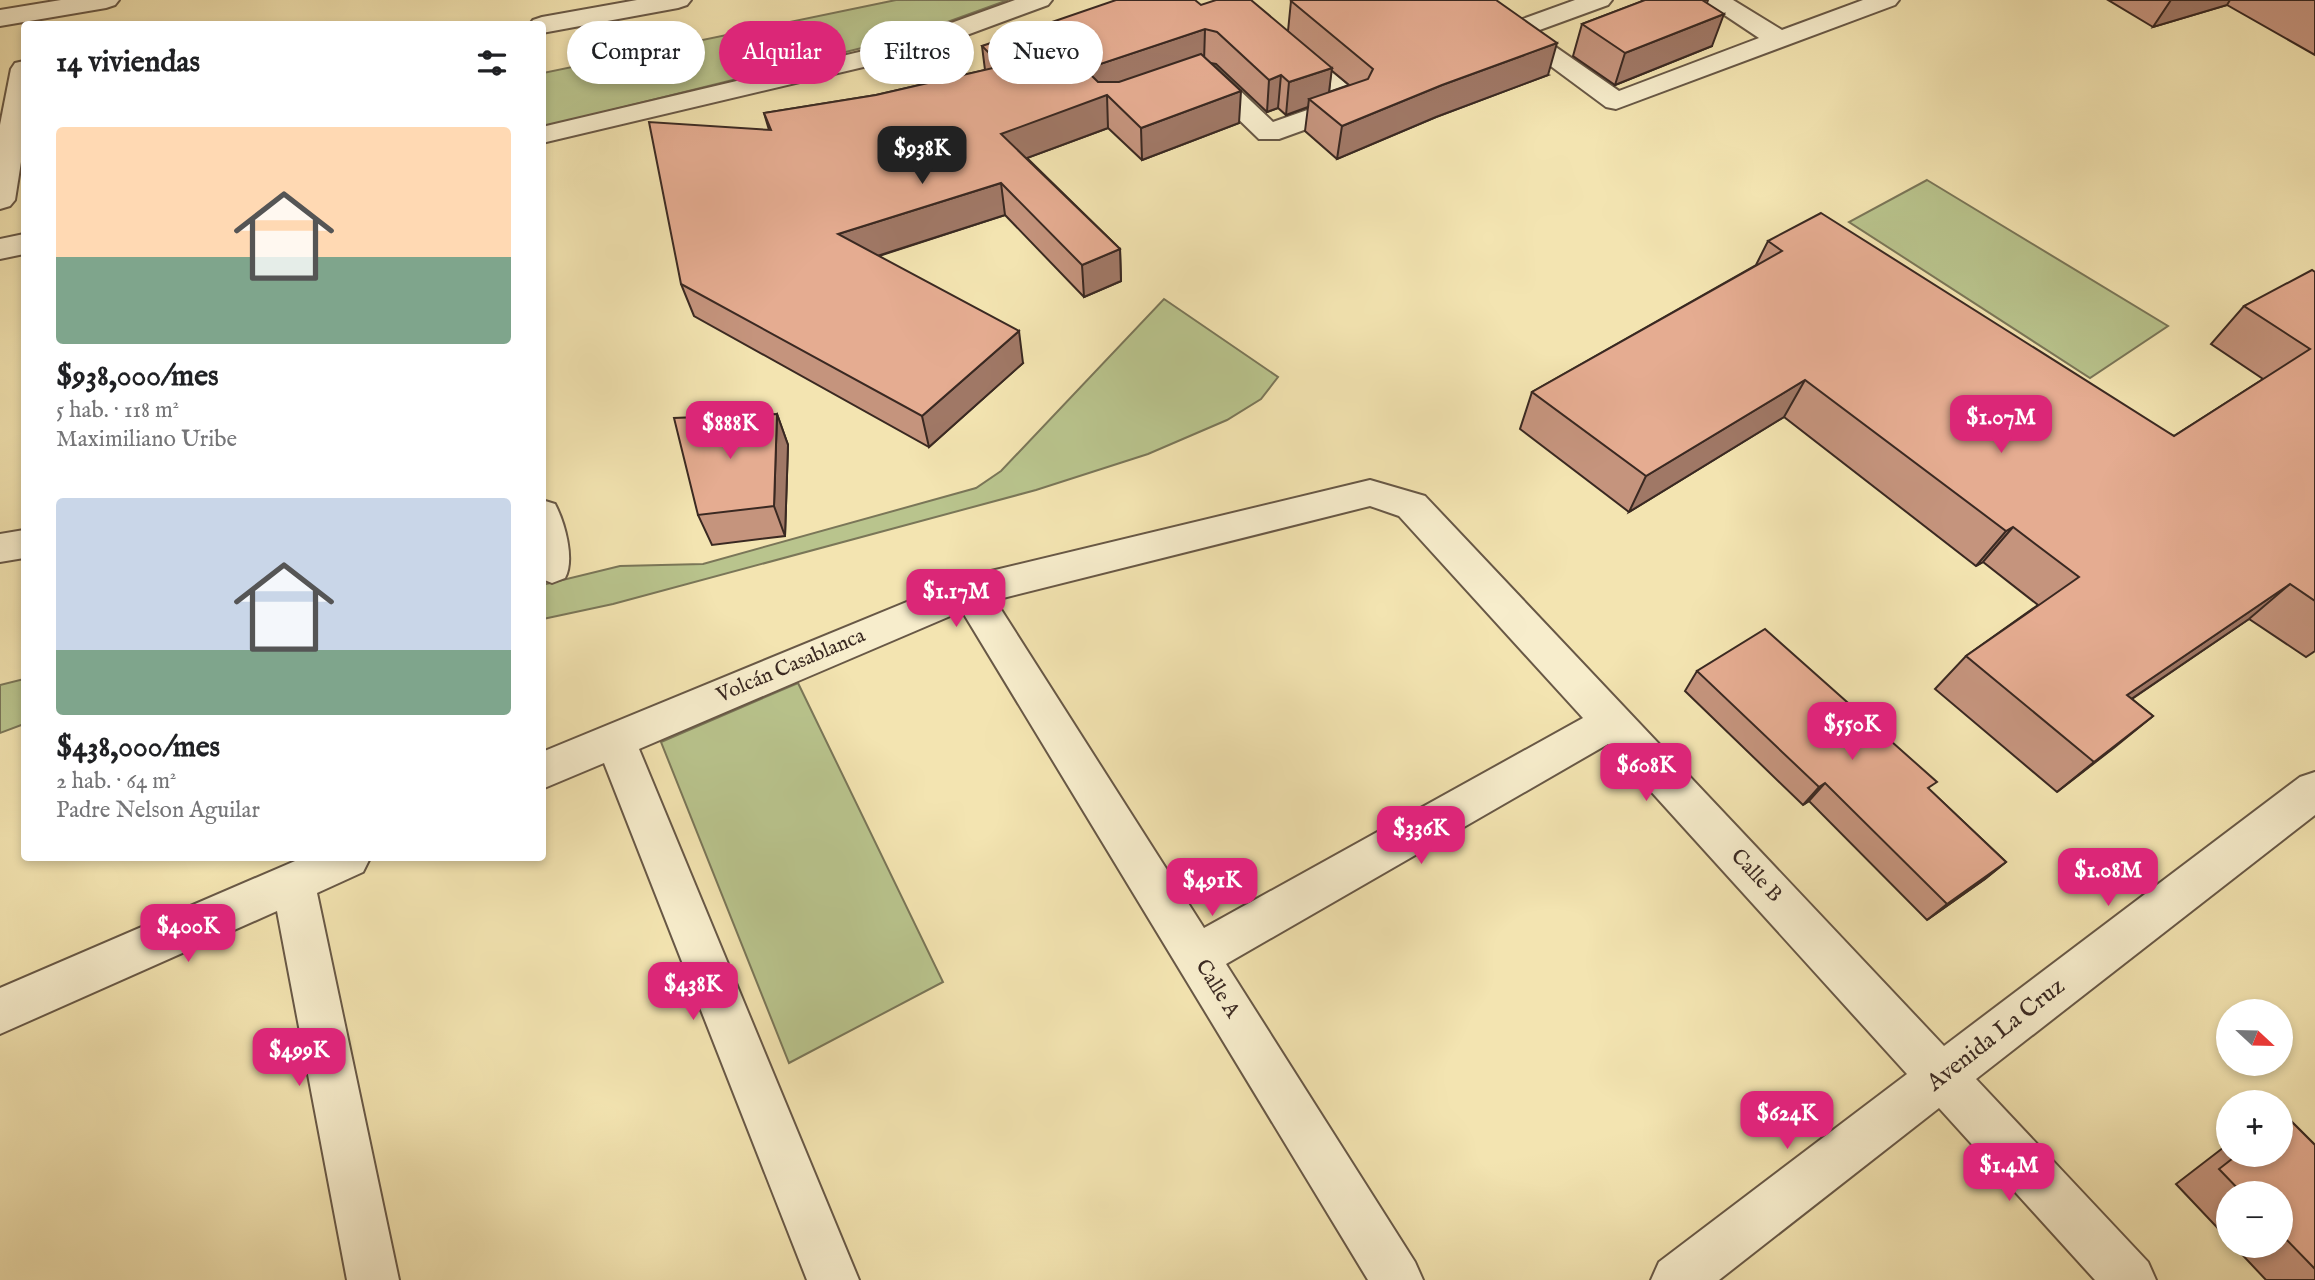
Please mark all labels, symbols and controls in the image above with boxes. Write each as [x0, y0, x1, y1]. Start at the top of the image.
chip: Comprar [567, 21, 705, 84]
chip: Alquilar [719, 21, 846, 84]
chip: Filtros [860, 21, 974, 84]
chip: Nuevo [988, 21, 1103, 84]
text: 14 viviendas [56, 44, 200, 82]
icon: filters [473, 44, 511, 82]
pin: $938K [873, 127, 971, 186]
text: $938K [893, 134, 951, 163]
icon: home [221, 173, 347, 299]
text: $938,000/mes [56, 358, 218, 396]
text: 5 hab. · 118 m² [56, 396, 179, 425]
pin: $1.07M [1944, 396, 2058, 455]
pin: $888K [681, 402, 779, 461]
text: $1.07M [1966, 403, 2036, 432]
text: $888K [702, 409, 758, 438]
text: Maximiliano Uribe [56, 425, 237, 454]
icon: home [221, 544, 347, 670]
pin: $1.17M [899, 570, 1013, 629]
text: $1.17M [922, 577, 990, 606]
street label: Volcán Casablanca [712, 622, 870, 710]
pin: $550K [1803, 702, 1901, 762]
text: $550K [1823, 710, 1881, 739]
text: $438,000/mes [56, 729, 220, 767]
pin: $608K [1597, 744, 1695, 803]
text: $608K [1616, 751, 1676, 780]
text: 2 hab. · 64 m² [56, 767, 177, 796]
text: Padre Nelson Aguilar [56, 796, 260, 825]
pin: $336K [1372, 806, 1470, 866]
text: $336K [1393, 814, 1449, 843]
street label: Calle B [1724, 844, 1788, 909]
pin: $1.08M [2051, 848, 2165, 908]
text: $1.08M [2074, 856, 2142, 885]
pin: $491K [1163, 858, 1261, 918]
text: $491K [1182, 866, 1242, 895]
pin: $400K [139, 904, 237, 964]
text: $400K [156, 912, 220, 941]
street label: Calle A [1189, 955, 1246, 1024]
pin: $438K [644, 962, 742, 1022]
text: $438K [664, 970, 722, 999]
street label: Avenida La Cruz [1920, 971, 2071, 1099]
north arrow [2216, 999, 2292, 1076]
map controls [2216, 999, 2293, 1258]
pin: $499K [250, 1028, 348, 1088]
text: $499K [269, 1036, 329, 1065]
button: + [2216, 1090, 2293, 1167]
pin: $624K [1738, 1092, 1836, 1151]
text: $624K [1756, 1099, 1818, 1128]
pin: $1.4M [1960, 1144, 2058, 1203]
text: $1.4M [1979, 1151, 2039, 1180]
button: − [2216, 1181, 2293, 1258]

